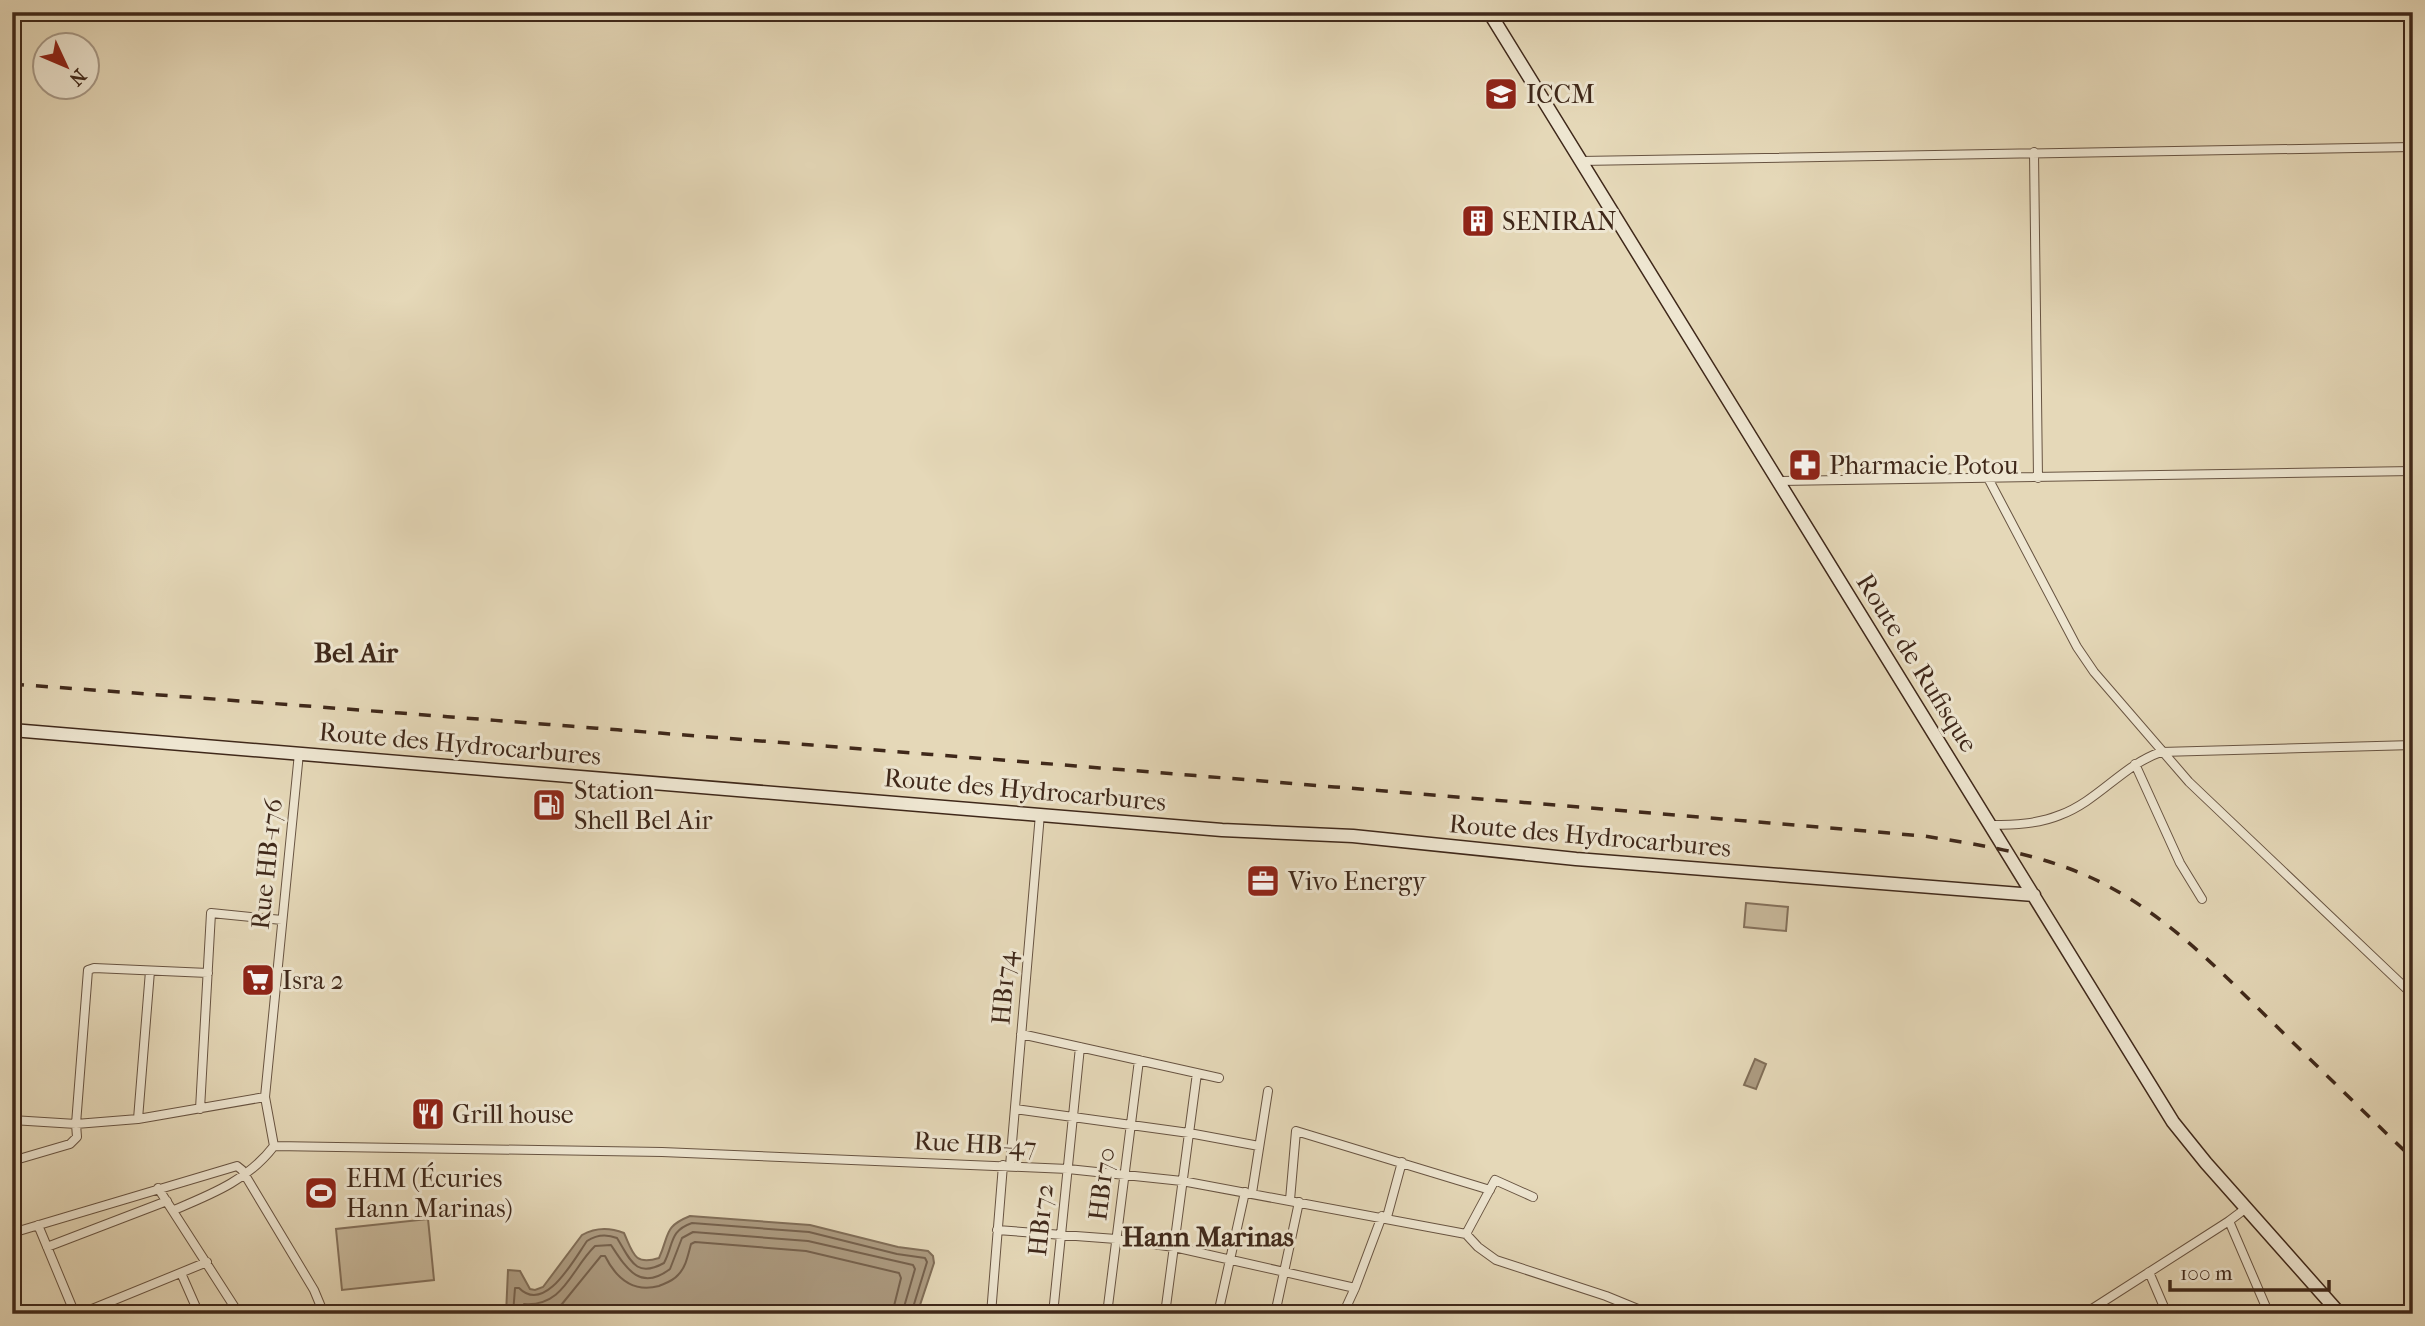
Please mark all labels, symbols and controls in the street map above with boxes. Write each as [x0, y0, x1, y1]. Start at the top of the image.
north arrow [32, 32, 102, 102]
text: N [64, 64, 90, 90]
school or university icon: ICCM [1482, 75, 1520, 113]
place label: ICCM [1526, 79, 1595, 110]
building icon: SENIRAN [1459, 202, 1497, 240]
place label: SENIRAN [1502, 206, 1617, 237]
pharmacy icon: Pharmacie Potou [1786, 446, 1824, 484]
place label: Pharmacie Potou [1829, 450, 2019, 481]
street label: Route de Rufisque [1850, 568, 1984, 758]
district label: Bel Air [314, 636, 399, 669]
street label: Route des Hydrocarbures [318, 716, 602, 772]
street label: Route des Hydrocarbures [883, 762, 1167, 818]
place label: Station Shell Bel Air [574, 775, 713, 836]
fuel station icon: Station Shell Bel Air [530, 786, 568, 824]
street label: Rue HB-176 [245, 796, 289, 931]
street label: Route des Hydrocarbures [1448, 808, 1732, 864]
office icon: Vivo Energy [1244, 862, 1282, 900]
place label: Vivo Energy [1287, 866, 1427, 897]
street label: HB174 [985, 949, 1023, 1026]
supermarket icon: Isra 2 [239, 961, 277, 999]
place label: Isra 2 [282, 965, 344, 996]
restaurant icon: Grill house [409, 1095, 447, 1133]
place label: Grill house [452, 1099, 574, 1130]
street label: Rue HB-47 [913, 1125, 1037, 1163]
street label: HB170 [1082, 1146, 1122, 1222]
place label: EHM (Écuries Hann Marinas) [346, 1162, 513, 1224]
sports icon: EHM (Écuries Hann Marinas) [302, 1174, 340, 1212]
street label: HB172 [1022, 1182, 1060, 1258]
district label: Hann Marinas [1122, 1220, 1294, 1253]
scale bar [2170, 1249, 2329, 1293]
text: 100 m [2180, 1261, 2233, 1285]

